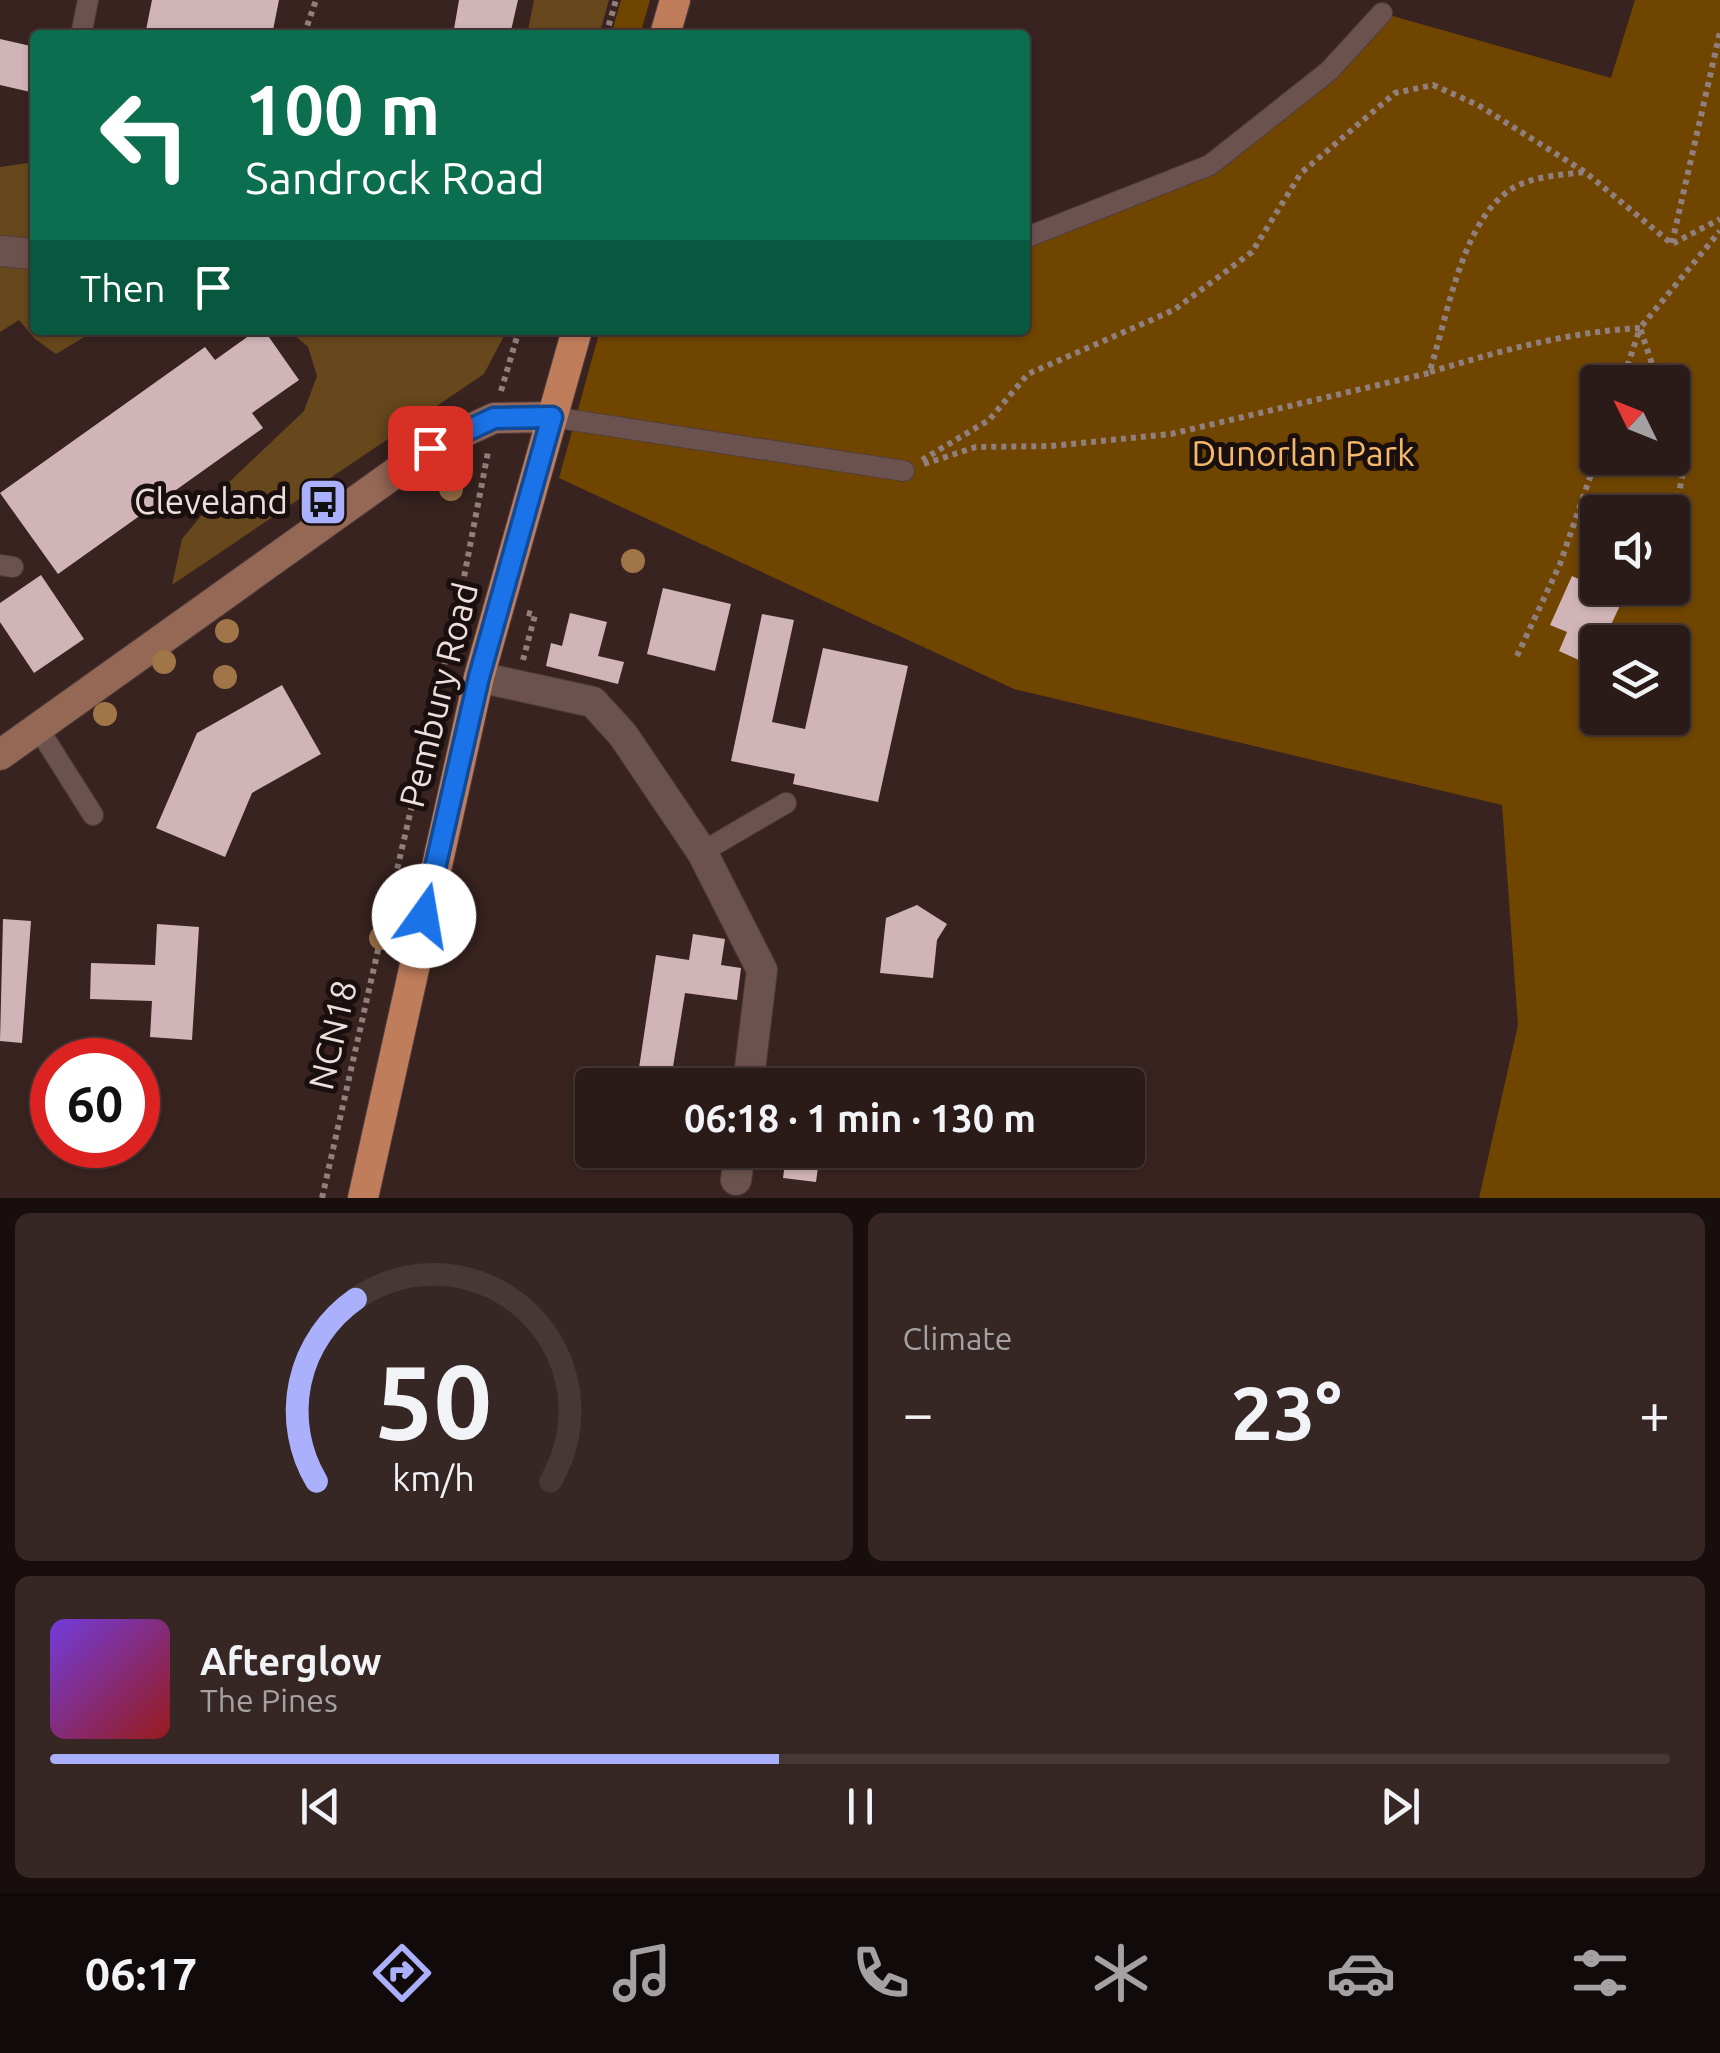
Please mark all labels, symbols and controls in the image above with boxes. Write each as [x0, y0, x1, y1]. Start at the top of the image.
icon: left [80, 70, 210, 200]
text: 100 m [245, 70, 440, 148]
text: Sandrock Road [245, 152, 545, 203]
icon: arrive [186, 260, 241, 315]
text: Then [80, 267, 166, 309]
north arrow [1580, 365, 1690, 475]
map controls [1580, 365, 1690, 735]
pin [388, 406, 473, 491]
icon: arrive [403, 421, 458, 476]
park label: Dunorlan Park [1191, 433, 1415, 473]
bus stop icon: Cleveland [297, 476, 349, 528]
place label: Cleveland [134, 481, 288, 521]
button: sound [1580, 495, 1690, 605]
street label: Pembury Road [391, 578, 485, 811]
button: layers [1580, 625, 1690, 735]
position arrow [372, 864, 476, 968]
street label: NCN18 [300, 976, 364, 1093]
speed limit sign: 60 [30, 1038, 160, 1168]
text: 06:18 · 1 min · 130 m [684, 1097, 1036, 1139]
text: Climate [903, 1320, 1013, 1356]
text: 50 [375, 1342, 492, 1459]
text: 23° [1231, 1370, 1342, 1454]
text: − [903, 1382, 934, 1443]
text: + [1639, 1382, 1670, 1443]
text: km/h [392, 1458, 475, 1498]
text: Afterglow [200, 1640, 382, 1682]
text: The Pines [200, 1682, 338, 1718]
icon: previous [293, 1779, 348, 1834]
icon: pause [833, 1779, 888, 1834]
icon: next [1373, 1779, 1428, 1834]
icon: directions [367, 1938, 437, 2008]
icon: music [607, 1938, 677, 2008]
icon: phone [846, 1938, 916, 2008]
icon: climate [1086, 1938, 1156, 2008]
icon: car [1326, 1938, 1396, 2008]
icon: filters [1565, 1938, 1635, 2008]
text: 06:17 [85, 1948, 197, 1999]

